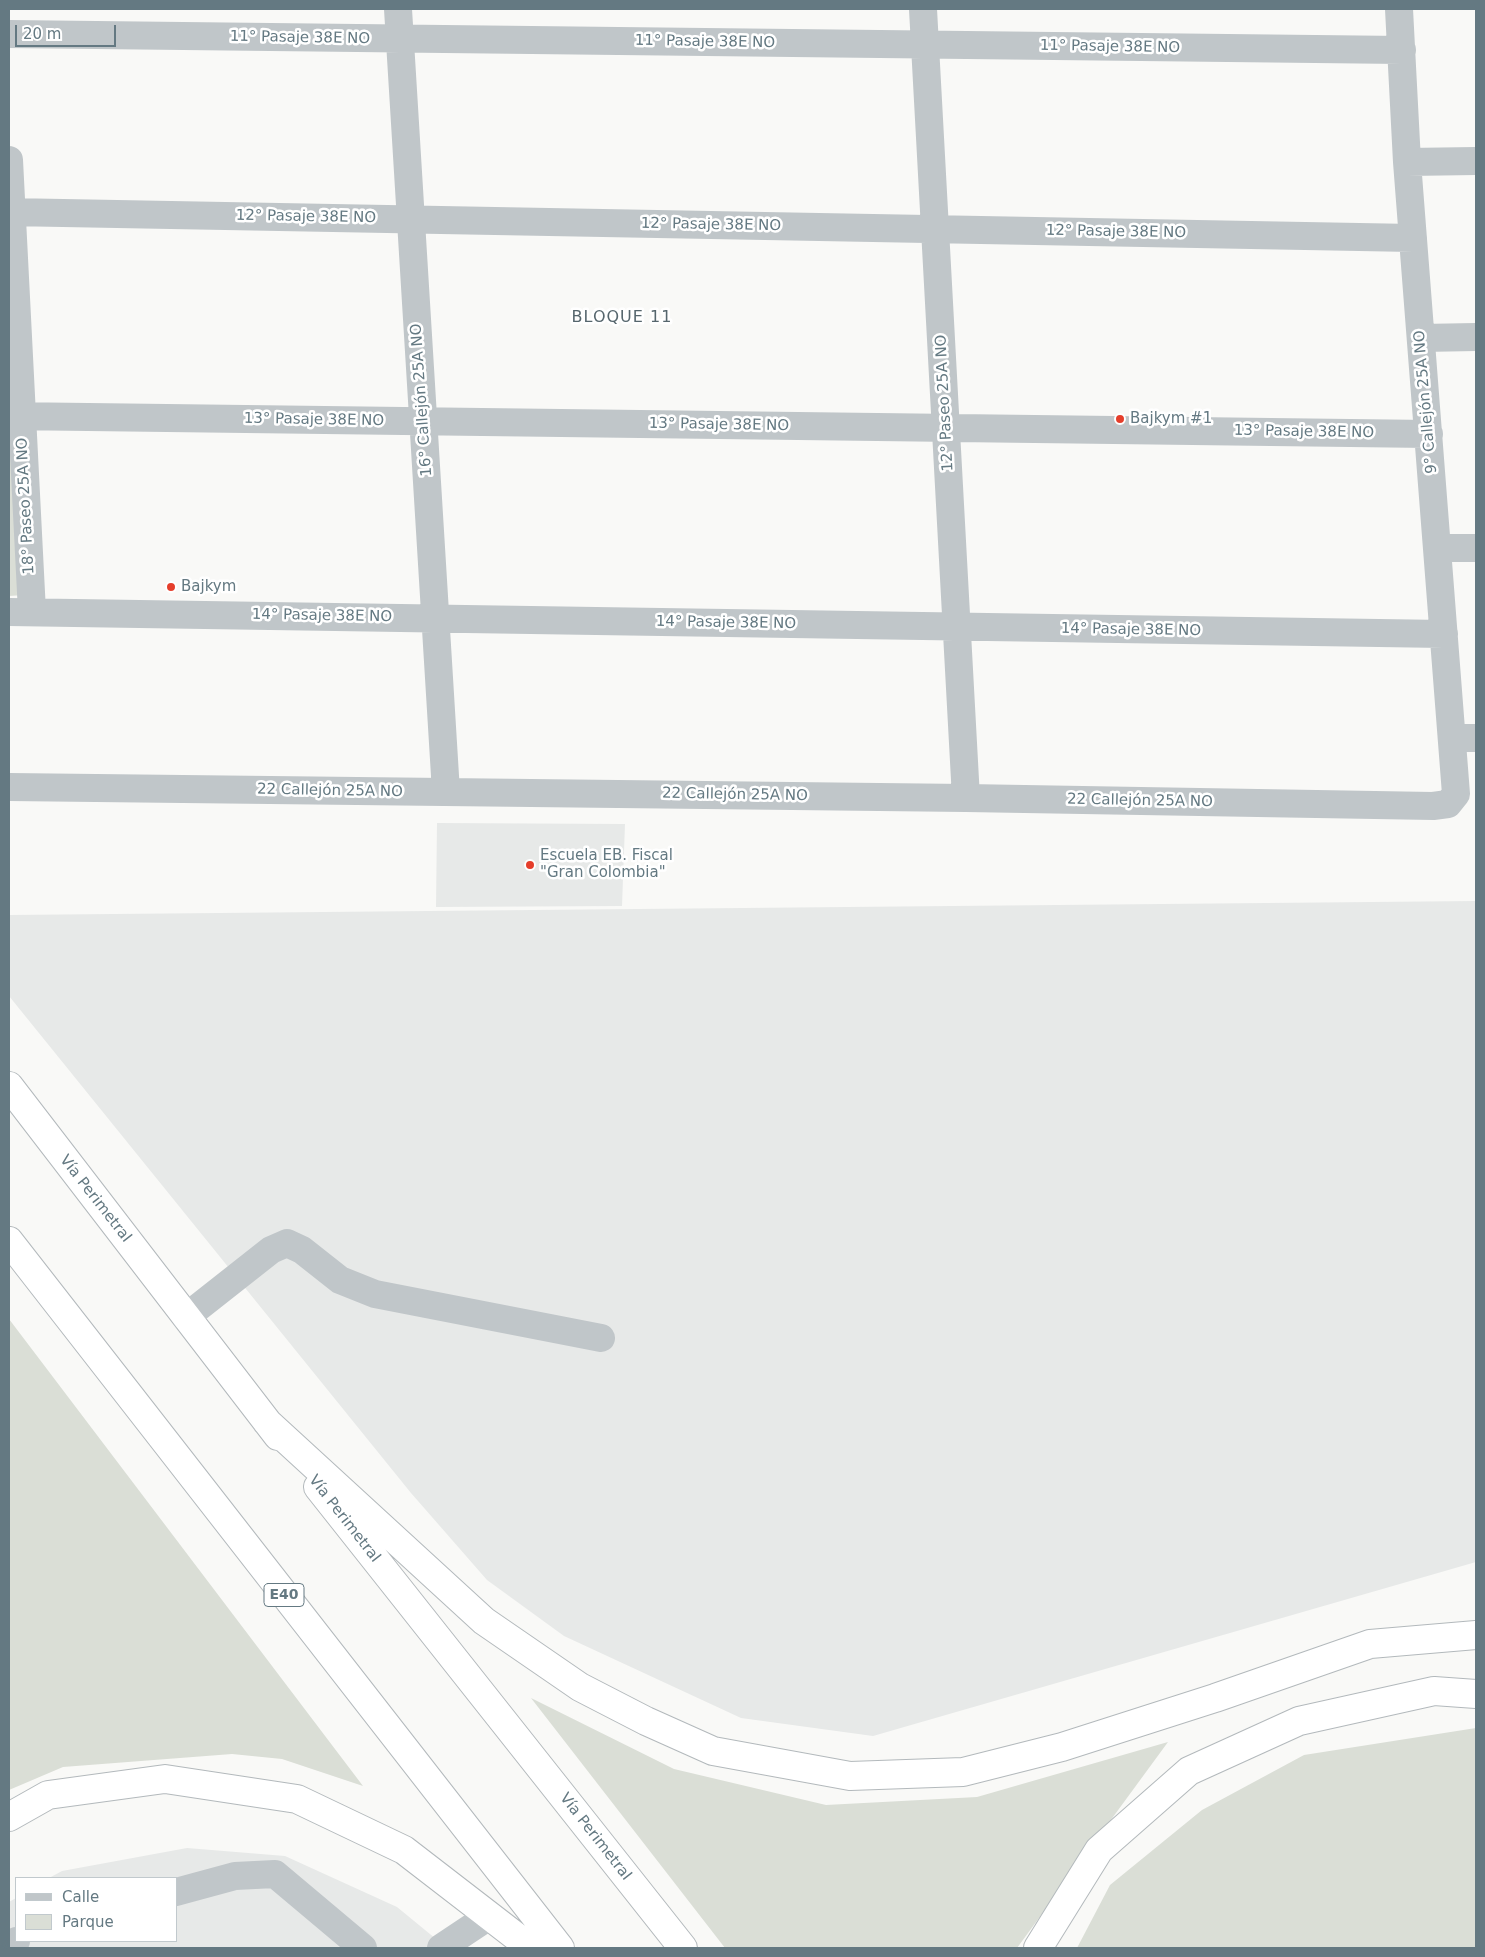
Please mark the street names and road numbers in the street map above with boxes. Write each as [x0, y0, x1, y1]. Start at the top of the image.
street label: 11° Pasaje 38E NO [230, 28, 370, 48]
street label: 11° Pasaje 38E NO [635, 32, 775, 52]
street label: 11° Pasaje 38E NO [1040, 37, 1180, 57]
street label: 12° Pasaje 38E NO [236, 207, 376, 227]
street label: 12° Pasaje 38E NO [641, 215, 781, 235]
street label: 12° Pasaje 38E NO [1046, 222, 1186, 242]
street label: 16° Callejón 25A NO [408, 323, 436, 477]
street label: 9° Callejón 25A NO [1411, 330, 1441, 474]
street label: 12° Paseo 25A NO [932, 334, 958, 472]
street label: 13° Pasaje 38E NO [244, 410, 384, 430]
street label: 13° Pasaje 38E NO [649, 415, 789, 435]
street label: 13° Pasaje 38E NO [1234, 422, 1374, 442]
street label: 18° Paseo 25A NO [13, 437, 39, 575]
street label: 14° Pasaje 38E NO [252, 606, 392, 626]
street label: 14° Pasaje 38E NO [656, 613, 796, 633]
street label: 14° Pasaje 38E NO [1061, 620, 1201, 640]
street label: 22 Callejón 25A NO [257, 781, 403, 801]
street label: 22 Callejón 25A NO [662, 785, 808, 805]
street label: 22 Callejón 25A NO [1067, 791, 1213, 811]
street label: Vía Perimetral [55, 1152, 135, 1246]
street label: Vía Perimetral [304, 1472, 384, 1566]
road number: E40 [264, 1584, 304, 1606]
street label: Vía Perimetral [555, 1790, 635, 1884]

